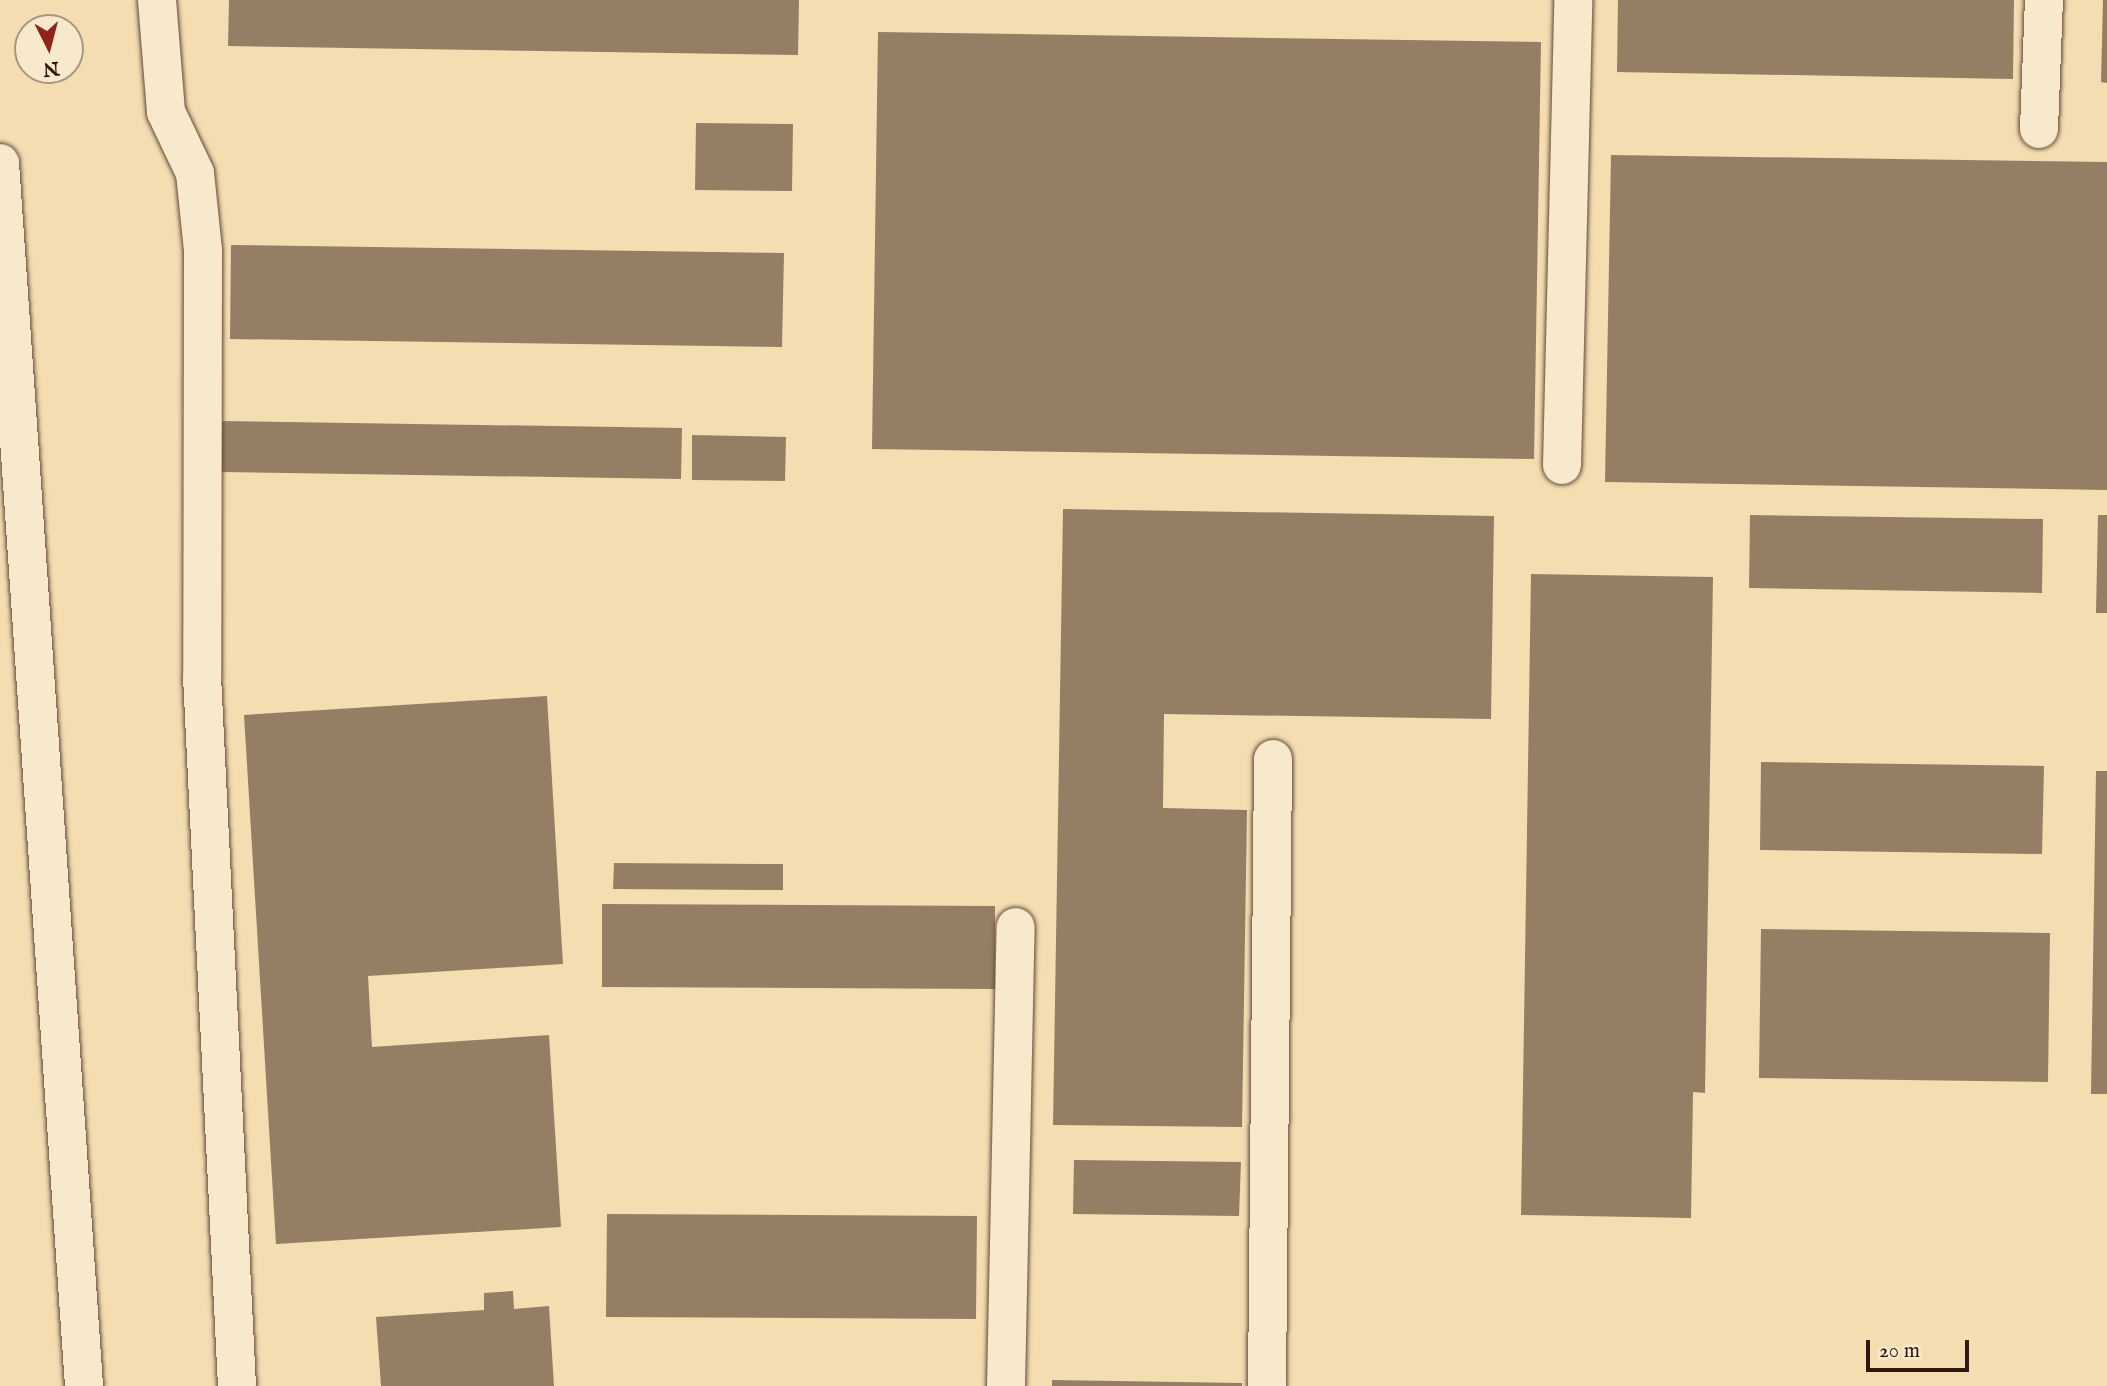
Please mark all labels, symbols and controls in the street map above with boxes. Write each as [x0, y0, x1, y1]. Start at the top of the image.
north arrow [14, 14, 84, 84]
text: N [42, 55, 60, 81]
scale bar [1869, 1326, 1972, 1370]
text: 20 m [1879, 1338, 1920, 1365]

